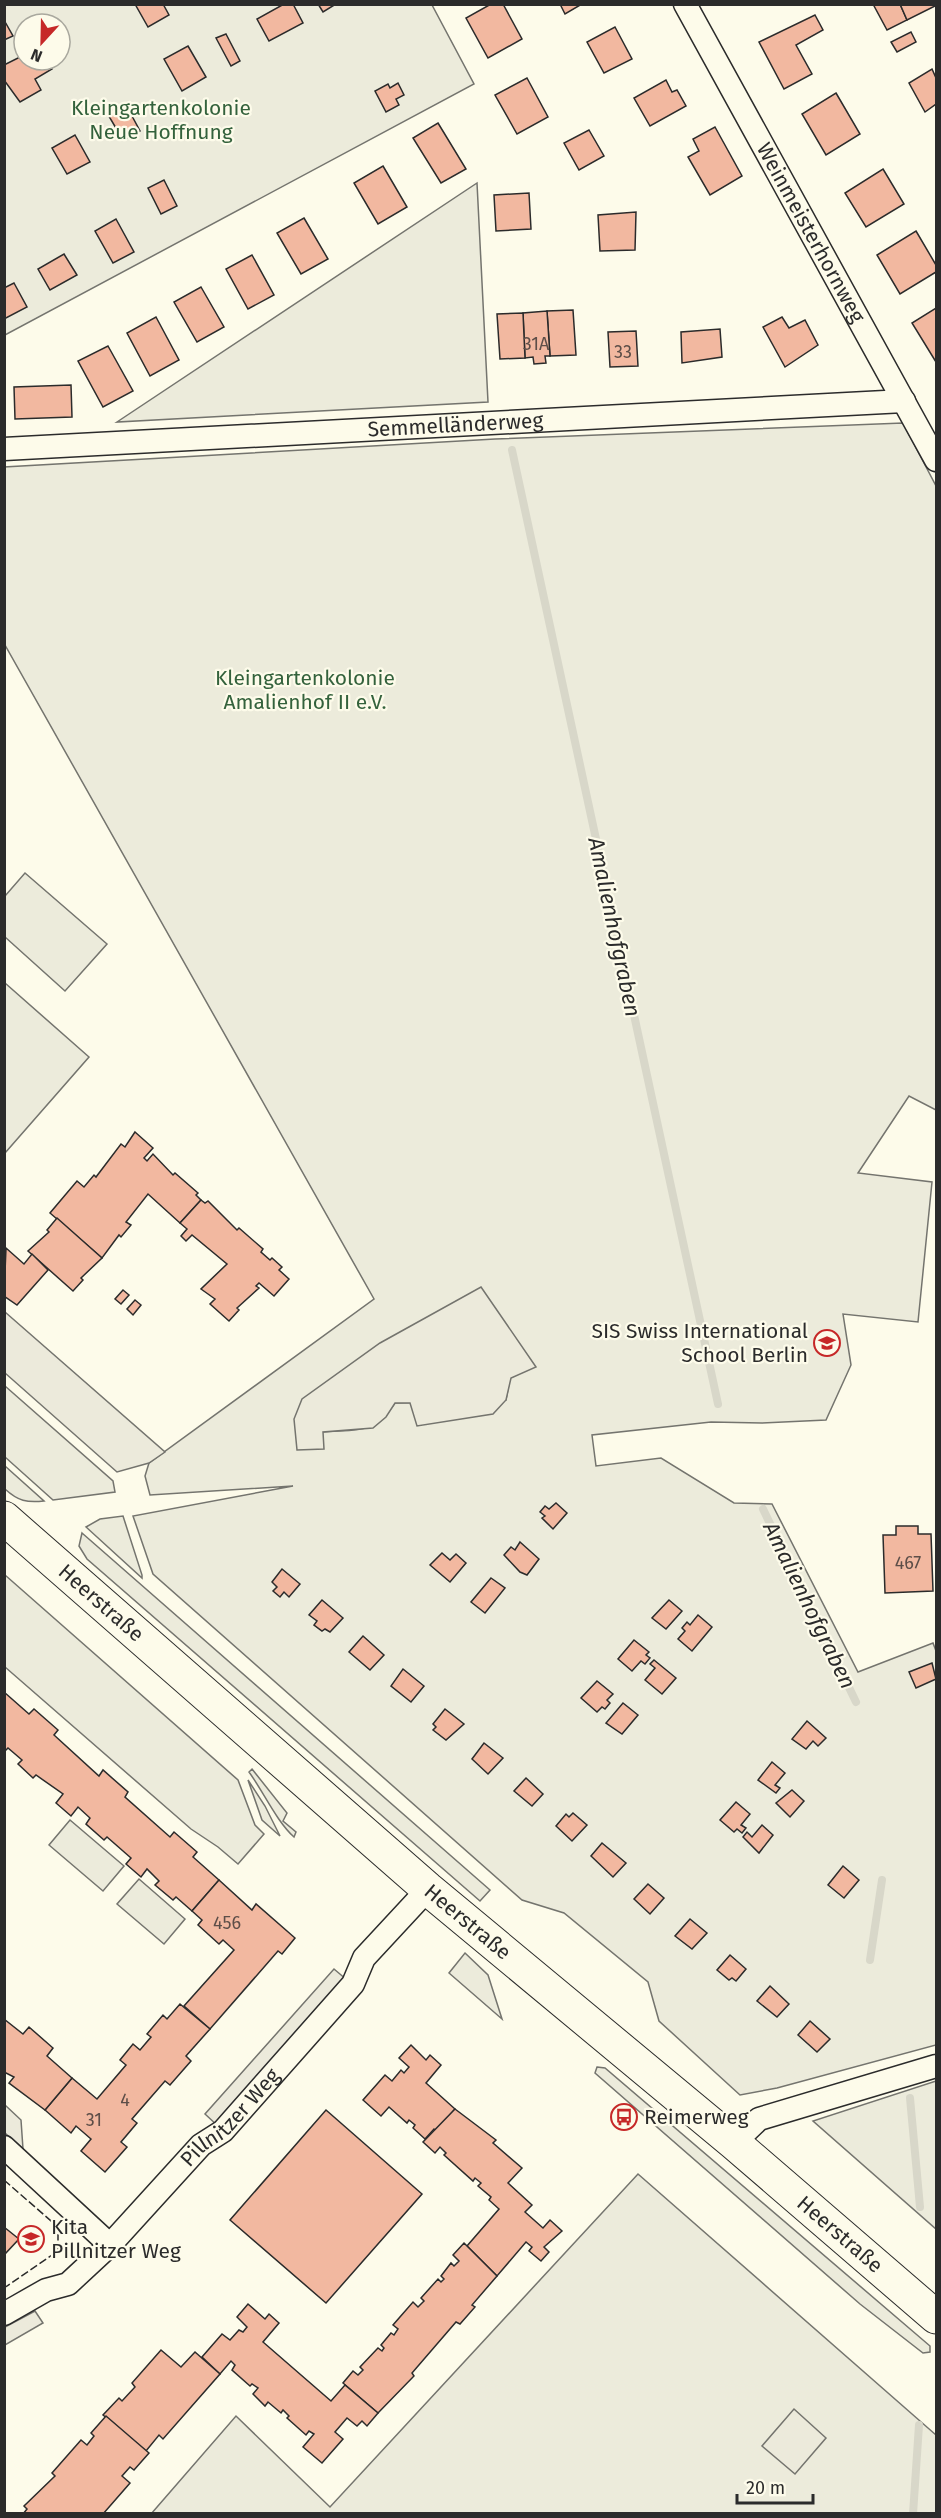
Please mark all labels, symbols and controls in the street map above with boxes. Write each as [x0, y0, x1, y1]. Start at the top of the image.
north arrow [12, 12, 72, 72]
text: N [28, 45, 45, 66]
park label: Kleingartenkolonie Neue Hoffnung [71, 95, 251, 145]
street label: Weinmeisterhornweg [751, 138, 871, 327]
house number: 31A [523, 333, 550, 355]
house number: 33 [614, 341, 632, 363]
street label: Semmelländerweg [367, 407, 544, 443]
park label: Kleingartenkolonie Amalienhof II e.V. [215, 665, 395, 715]
water label: Amalienhofgraben [582, 834, 647, 1019]
place label: SIS Swiss International School Berlin [591, 1318, 808, 1368]
school or university icon: SIS Swiss International School Berlin [812, 1328, 842, 1358]
water label: Amalienhofgraben [757, 1516, 862, 1693]
house number: 467 [895, 1552, 921, 1574]
street label: Heerstraße [53, 1559, 149, 1647]
street label: Heerstraße [419, 1878, 516, 1966]
house number: 456 [213, 1912, 241, 1934]
street label: Pillnitzer Weg [175, 2063, 285, 2172]
house number: 4 [120, 2089, 130, 2111]
bus stop icon: Reimerweg [609, 2102, 639, 2132]
place label: Reimerweg [644, 2104, 749, 2130]
house number: 31 [86, 2109, 102, 2131]
street label: Heerstraße [792, 2190, 888, 2278]
place label: Kita Pillnitzer Weg [51, 2214, 181, 2264]
school or university icon: Kita Pillnitzer Weg [16, 2224, 46, 2254]
scale bar [737, 2467, 814, 2505]
text: 20 m [746, 2477, 785, 2499]

